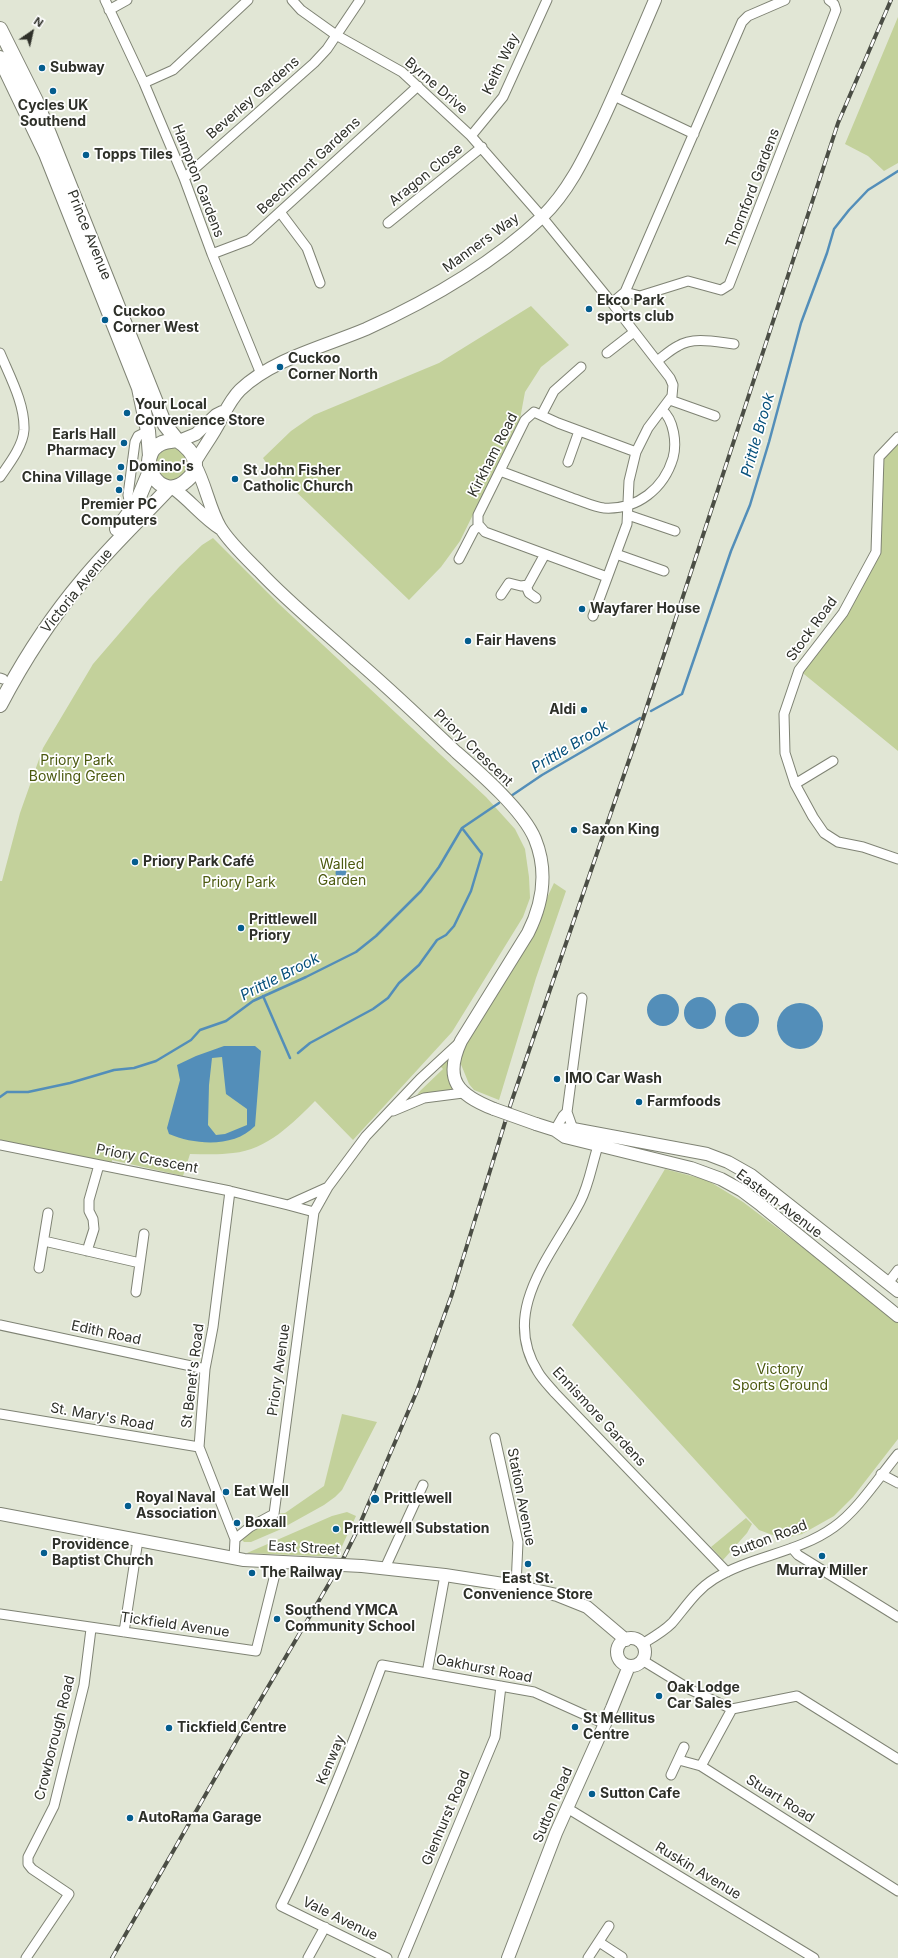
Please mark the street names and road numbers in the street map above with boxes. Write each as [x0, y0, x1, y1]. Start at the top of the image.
street label: Keith Way [479, 31, 523, 97]
street label: Beverley Gardens [203, 53, 303, 143]
street label: Byrne Drive [401, 54, 471, 118]
street label: Beechmont Gardens [254, 114, 364, 218]
street label: Hampton Gardens [169, 122, 227, 240]
street label: Thornford Gardens [723, 126, 783, 250]
street label: Aragon Close [386, 140, 466, 210]
street label: Prince Avenue [63, 188, 115, 282]
street label: Manners Way [439, 210, 523, 276]
street label: Kirkham Road [465, 410, 521, 500]
street label: Victoria Avenue [38, 545, 116, 637]
street label: Stock Road [783, 594, 841, 664]
street label: Priory Crescent [430, 706, 516, 790]
street label: Priory Crescent [95, 1141, 199, 1177]
street label: Eastern Avenue [733, 1166, 825, 1242]
street label: Edith Road [70, 1317, 142, 1349]
street label: St Benet's Road [178, 1323, 208, 1429]
street label: Priory Avenue [264, 1323, 294, 1417]
street label: Ennismore Gardens [549, 1364, 649, 1470]
street label: St. Mary's Road [49, 1400, 155, 1434]
street label: Station Avenue [503, 1447, 539, 1547]
street label: Sutton Road [728, 1517, 810, 1561]
street label: East Street [268, 1538, 340, 1558]
street label: Tickfield Avenue [119, 1609, 231, 1641]
street label: Oakhurst Road [434, 1651, 534, 1687]
street label: Crowborough Road [31, 1674, 79, 1802]
street label: Kenway [313, 1733, 349, 1787]
street label: Sutton Road [530, 1765, 576, 1845]
street label: Glenhurst Road [418, 1768, 474, 1868]
street label: Stuart Road [743, 1771, 817, 1827]
street label: Ruskin Avenue [652, 1839, 744, 1903]
street label: Vale Avenue [300, 1894, 380, 1944]

